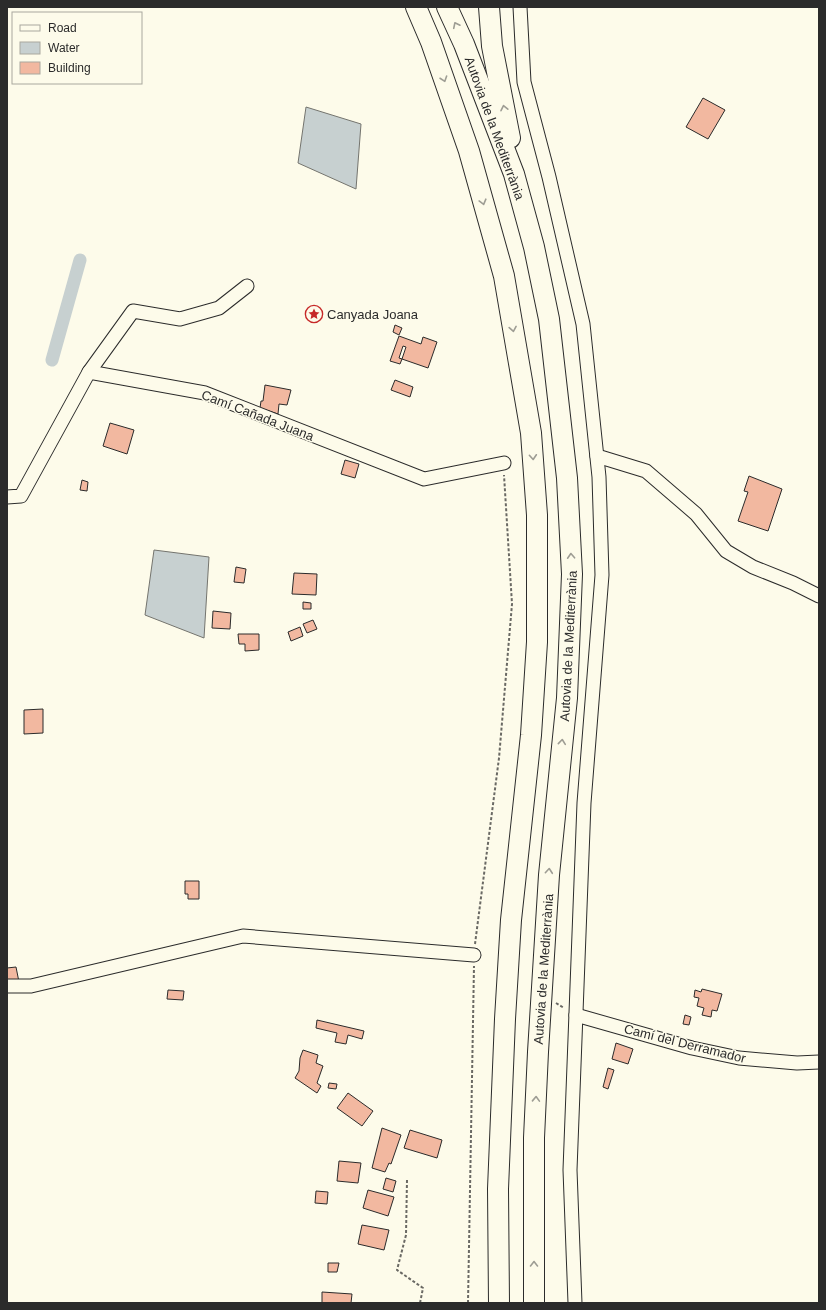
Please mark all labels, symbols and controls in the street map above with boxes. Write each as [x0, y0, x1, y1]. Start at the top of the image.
legend [12, 12, 142, 84]
text: Road [48, 21, 77, 35]
one-way arrow [453, 22, 461, 30]
text: Water [48, 41, 80, 55]
street label: Autovia de la Mediterrània [462, 55, 528, 202]
text: Building [48, 61, 91, 75]
one-way arrow [439, 75, 448, 82]
one-way arrow [500, 104, 508, 111]
one-way arrow [478, 199, 487, 206]
place icon: Canyada Joana [304, 304, 324, 324]
place label: Canyada Joana [327, 307, 419, 322]
one-way arrow [508, 326, 517, 332]
street label: Camí Cañada Juana [199, 387, 317, 444]
one-way arrow [528, 454, 537, 460]
one-way arrow [567, 553, 575, 559]
street label: Autovia de la Mediterrània [557, 569, 580, 722]
one-way arrow [558, 739, 567, 745]
one-way arrow [545, 868, 554, 874]
street label: Autovia de la Mediterrània [531, 892, 556, 1045]
street label: Camí del Derramador [622, 1021, 748, 1066]
one-way arrow [532, 1096, 540, 1102]
one-way arrow [530, 1261, 538, 1267]

